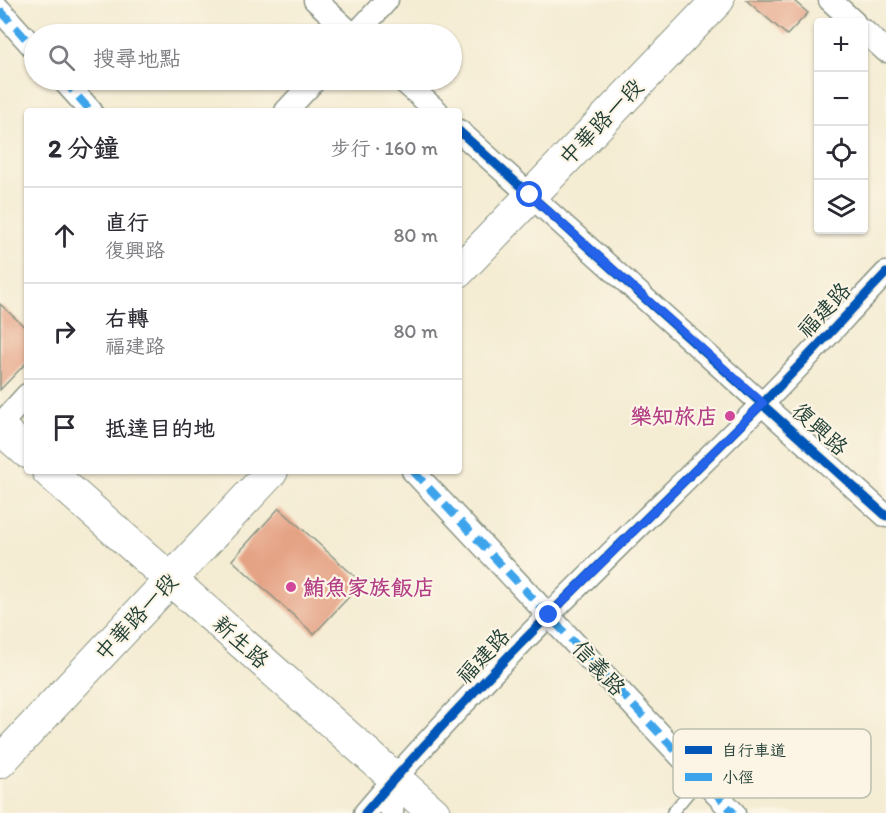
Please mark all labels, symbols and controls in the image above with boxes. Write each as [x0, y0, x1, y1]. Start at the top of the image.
map controls [814, 18, 868, 234]
button: + [814, 18, 868, 72]
search box [24, 24, 462, 90]
icon: search [45, 41, 78, 74]
text: 搜尋地點 [93, 45, 181, 72]
button: − [814, 72, 868, 126]
street label: 中華路一段 [553, 73, 649, 171]
button: locate [814, 126, 868, 180]
text: 2 分鐘 [48, 132, 120, 164]
text: 步行 · 160 m [331, 136, 438, 160]
button: layers [814, 180, 868, 234]
route start [516, 181, 542, 207]
text: 直行 [105, 209, 149, 236]
icon: ahead [48, 219, 81, 252]
text: 80 m [393, 223, 438, 247]
text: 復興路 [105, 238, 165, 262]
street label: 福建路 [792, 277, 856, 343]
text: 右轉 [105, 305, 149, 332]
icon: right [48, 315, 81, 348]
text: 80 m [393, 319, 438, 343]
text: 福建路 [105, 334, 165, 358]
street label: 復興路 [786, 397, 854, 461]
place label: 樂知旅店 [630, 403, 718, 430]
marker: 樂知旅店 [723, 409, 737, 423]
icon: arrive [48, 411, 81, 444]
text: 抵達目的地 [105, 415, 215, 442]
street label: 中華路一段 [89, 568, 183, 666]
place label: 鮪魚家族飯店 [303, 574, 435, 601]
marker: 鮪魚家族飯店 [284, 580, 298, 594]
route end [535, 601, 561, 627]
street label: 新生路 [207, 610, 275, 674]
street label: 福建路 [451, 623, 515, 689]
street label: 信義路 [567, 635, 631, 701]
legend [673, 729, 871, 798]
text: 自行車道 [722, 741, 786, 760]
text: 小徑 [722, 768, 754, 787]

